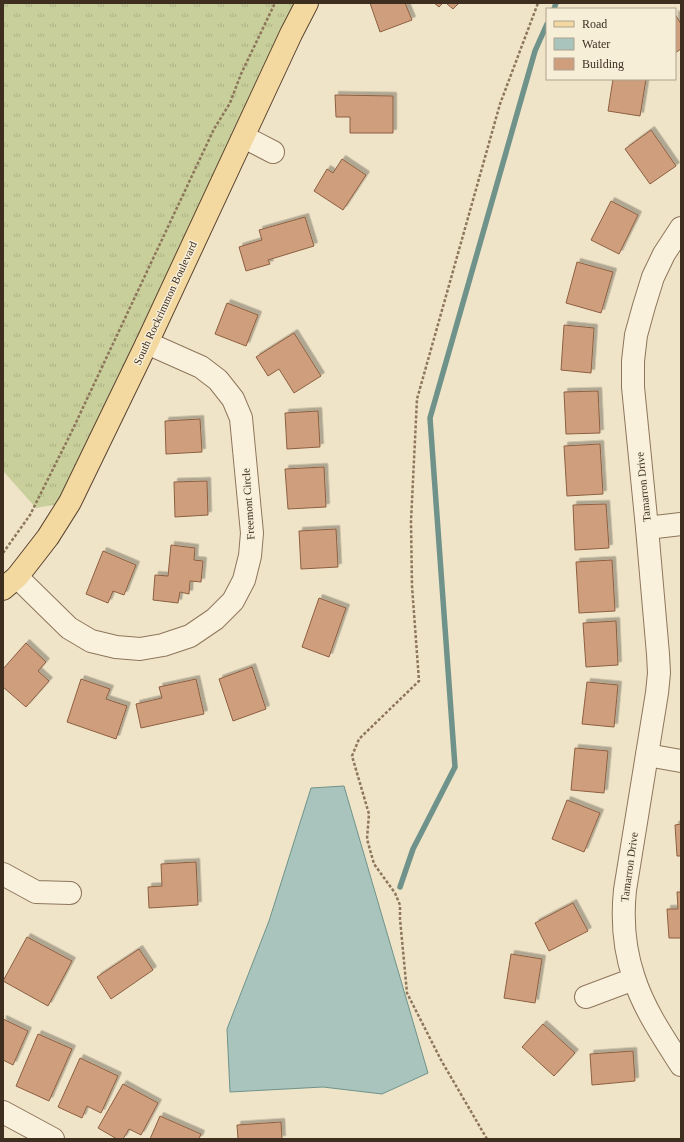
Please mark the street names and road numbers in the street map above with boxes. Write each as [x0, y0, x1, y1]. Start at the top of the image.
street label: South Rockrimmon Boulevard [131, 239, 199, 367]
street label: Tamarron Drive [633, 451, 653, 523]
street label: Freemont Circle [240, 468, 256, 540]
street label: Tamarron Drive [618, 831, 640, 903]

